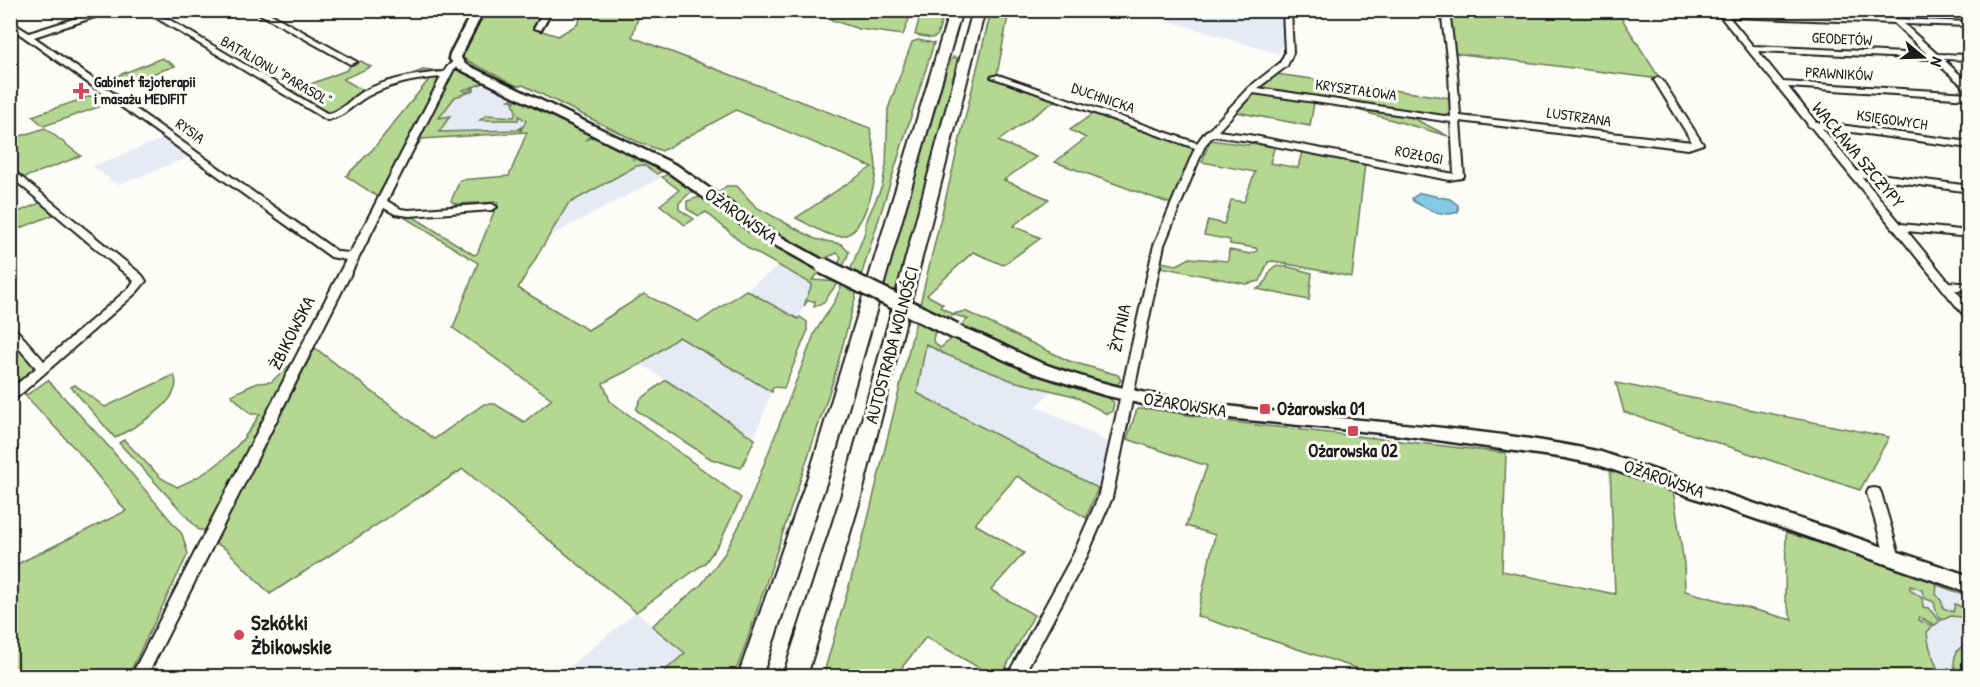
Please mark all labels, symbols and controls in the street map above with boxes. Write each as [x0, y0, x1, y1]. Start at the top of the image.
street label: GEODETÓW [1811, 26, 1874, 51]
north arrow [1893, 27, 1953, 87]
street label: BATALIONU "PARASOL" [217, 30, 336, 111]
text: N [1925, 54, 1949, 70]
street label: PRAWNIKÓW [1805, 61, 1874, 86]
place label: Gabinet fizjoterapii i masażu MEDIFIT [94, 71, 196, 109]
street label: KRYSZTAŁOWA [1314, 73, 1399, 106]
street label: DUCHNICKA [1069, 77, 1138, 118]
marker: Gabinet fizjoterapii i masażu MEDIFIT [72, 82, 90, 100]
street label: WACŁAWA SZCZYPY [1807, 96, 1910, 213]
street label: LUSTRZANA [1546, 102, 1613, 132]
street label: KSIĘGOWYCH [1855, 104, 1929, 135]
street label: RYSIA [172, 113, 210, 149]
street label: ROZŁOGI [1393, 140, 1445, 169]
street label: OŻAROWSKA [700, 181, 783, 250]
street label: AUTOSTRADA WOLNOŚCI [858, 263, 925, 426]
street label: ŻBIKOWSKA [262, 292, 321, 374]
street label: ŻYTNIA [1102, 302, 1137, 354]
street label: OŻAROWSKA [1142, 386, 1229, 423]
place label: Ożarowska 01 [1277, 396, 1365, 421]
marker: Ożarowska 01 [1258, 402, 1272, 416]
marker: Ożarowska 02 [1346, 424, 1360, 438]
place label: Ożarowska 02 [1308, 438, 1398, 463]
street label: OŻAROWSKA [1621, 453, 1708, 504]
place label: Szkółki Żbikowskie [251, 608, 332, 661]
marker: Szkółki Żbikowskie [232, 628, 246, 642]

